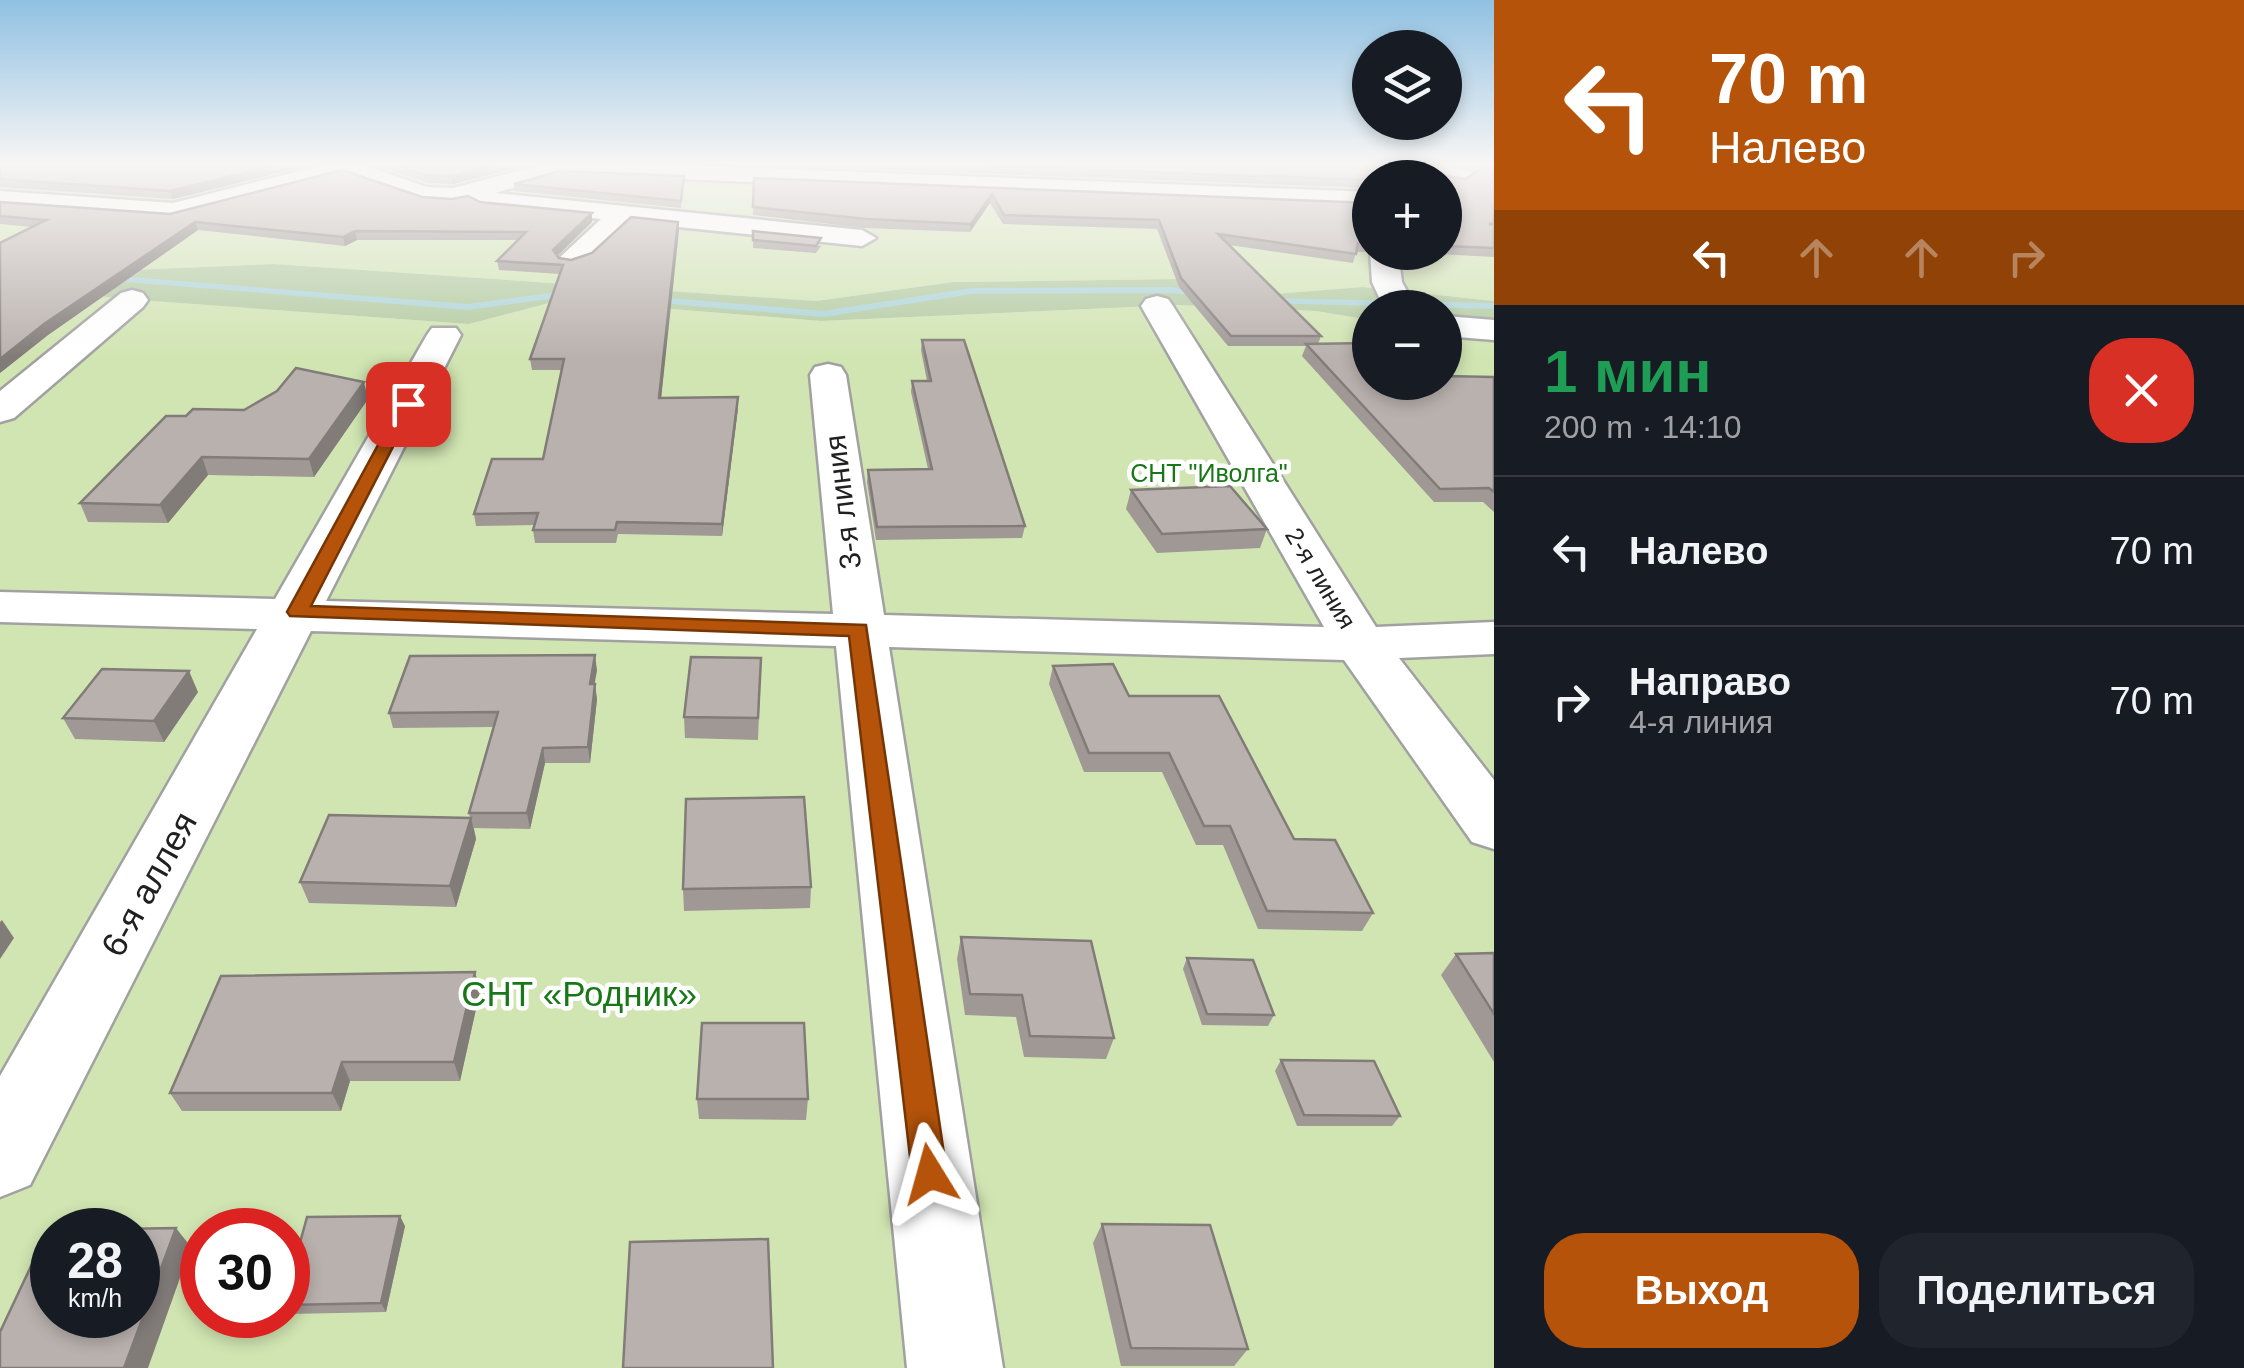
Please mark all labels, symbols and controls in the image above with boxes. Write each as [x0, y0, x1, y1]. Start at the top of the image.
map controls [1352, 30, 1462, 400]
button: layers [1352, 30, 1462, 140]
icon: left [1544, 40, 1674, 170]
text: 70 m [1709, 40, 1869, 118]
text: Налево [1709, 122, 1866, 173]
button: + [1352, 160, 1462, 270]
icon: left [1684, 230, 1739, 285]
icon: ahead [1789, 230, 1844, 285]
icon: ahead [1894, 230, 1949, 285]
icon: right [1999, 230, 2054, 285]
button: − [1352, 290, 1462, 400]
text: 1 мин [1544, 338, 1712, 405]
button: close [2089, 338, 2194, 443]
pin [366, 362, 451, 447]
icon: arrive [381, 377, 436, 432]
text: 200 m · 14:10 [1544, 409, 1741, 445]
street label: 3-я линия [818, 433, 867, 571]
park label: СНТ "Иволга" [1130, 459, 1288, 487]
street label: 2-я линия [1280, 523, 1362, 633]
icon: left [1544, 524, 1599, 579]
text: Налево [1629, 530, 1768, 572]
text: 70 m [2110, 530, 2194, 572]
text: Направо [1629, 661, 1791, 703]
icon: right [1544, 674, 1599, 729]
text: 70 m [2110, 680, 2194, 722]
text: 4-я линия [1629, 704, 1773, 740]
street label: 6-я аллея [93, 805, 204, 963]
park label: СНТ «Родник» [461, 974, 697, 1013]
position arrow [878, 1122, 982, 1226]
speed limit sign: 30 [180, 1208, 310, 1338]
text: 28 [67, 1233, 123, 1289]
button: Выход [1544, 1233, 1859, 1348]
button: Поделиться [1879, 1233, 2194, 1348]
text: km/h [68, 1284, 122, 1312]

